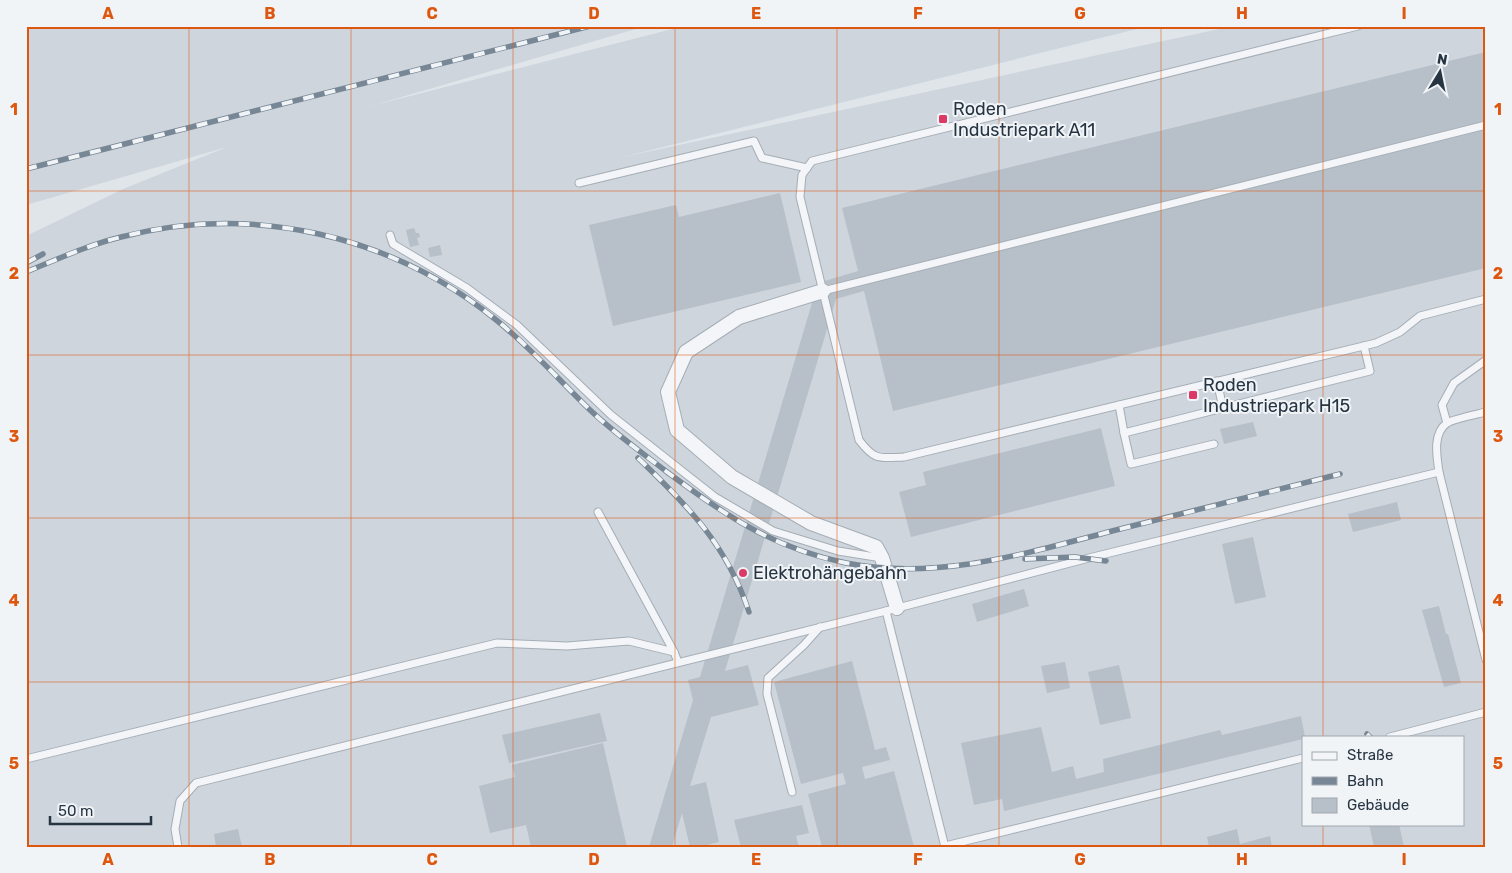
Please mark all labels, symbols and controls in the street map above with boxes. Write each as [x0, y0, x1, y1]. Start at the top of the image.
text: A [102, 4, 114, 23]
text: B [264, 4, 276, 23]
text: C [426, 4, 438, 23]
text: D [588, 4, 600, 23]
text: E [751, 4, 761, 23]
text: F [913, 4, 923, 23]
text: G [1074, 4, 1086, 23]
text: H [1236, 4, 1248, 23]
text: I [1401, 4, 1407, 23]
north arrow [1414, 48, 1464, 98]
text: N [1436, 50, 1449, 69]
place label: Roden Industriepark A11 [953, 98, 1095, 141]
text: 1 [10, 100, 18, 119]
text: 1 [1494, 100, 1502, 119]
marker: Roden Industriepark A11 [937, 113, 949, 125]
text: 2 [9, 264, 19, 283]
text: 2 [1493, 264, 1503, 283]
place label: Roden Industriepark H15 [1203, 374, 1350, 417]
marker: Roden Industriepark H15 [1187, 389, 1199, 401]
text: 3 [9, 427, 19, 446]
text: 3 [1493, 427, 1503, 446]
place label: Elektrohängebahn [753, 562, 907, 584]
marker: Elektrohängebahn [737, 567, 749, 579]
text: 4 [9, 591, 20, 610]
text: 4 [1493, 591, 1504, 610]
legend [1302, 736, 1464, 826]
text: Straße [1347, 746, 1393, 764]
text: 5 [9, 754, 19, 773]
text: 5 [1493, 754, 1503, 773]
text: Bahn [1347, 772, 1384, 790]
scale bar [50, 793, 151, 825]
text: Gebäude [1347, 796, 1409, 814]
text: 50 m [58, 802, 93, 820]
text: A [102, 850, 114, 869]
text: B [264, 850, 276, 869]
text: C [426, 850, 438, 869]
text: D [588, 850, 600, 869]
text: E [751, 850, 761, 869]
text: F [913, 850, 923, 869]
text: G [1074, 850, 1086, 869]
text: H [1236, 850, 1248, 869]
text: I [1401, 850, 1407, 869]

